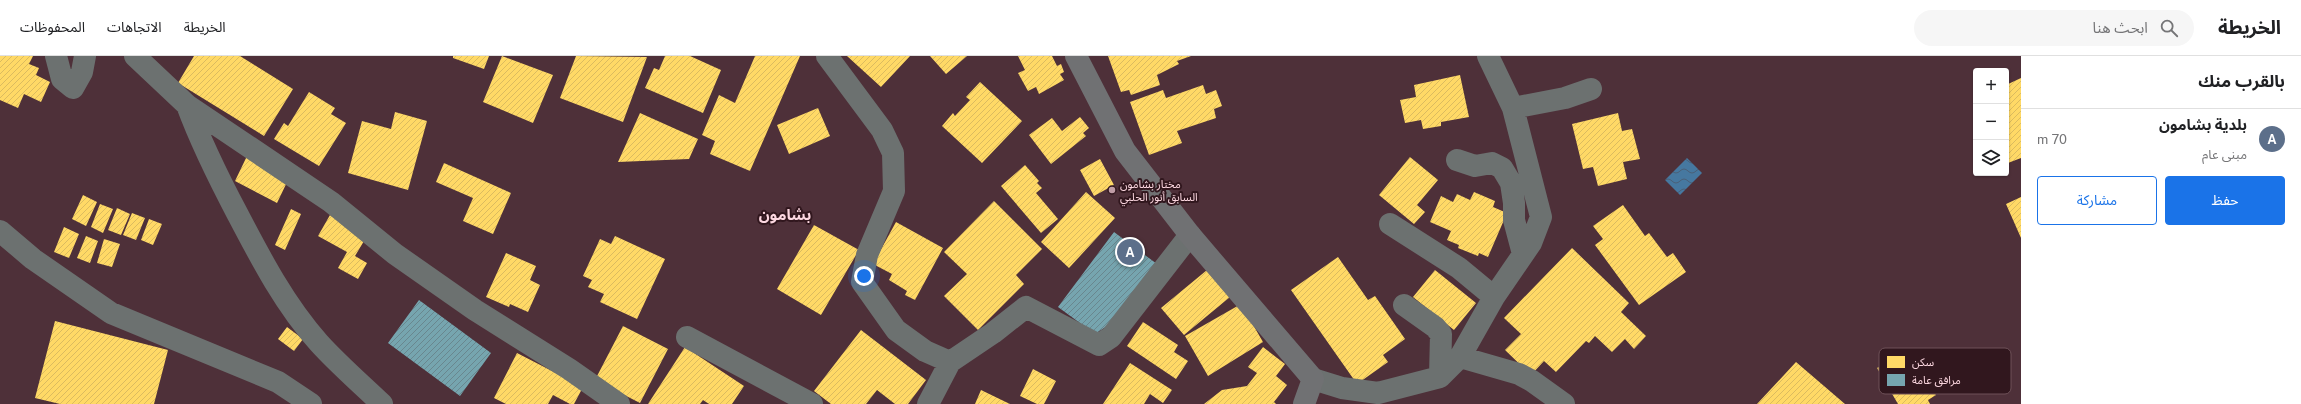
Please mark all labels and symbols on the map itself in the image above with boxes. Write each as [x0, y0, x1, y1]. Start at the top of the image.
place label: مختار بشامون السابق أنور الحلبي [1120, 178, 1198, 207]
marker: مختار بشامون السابق أنور الحلبي [1107, 185, 1117, 195]
district label: بشامون [759, 206, 811, 224]
pin: A [1117, 237, 1143, 267]
your location [854, 266, 874, 286]
legend [1879, 348, 2011, 394]
text: سكن [1912, 356, 1935, 369]
text: مرافق عامة [1912, 374, 1961, 387]

